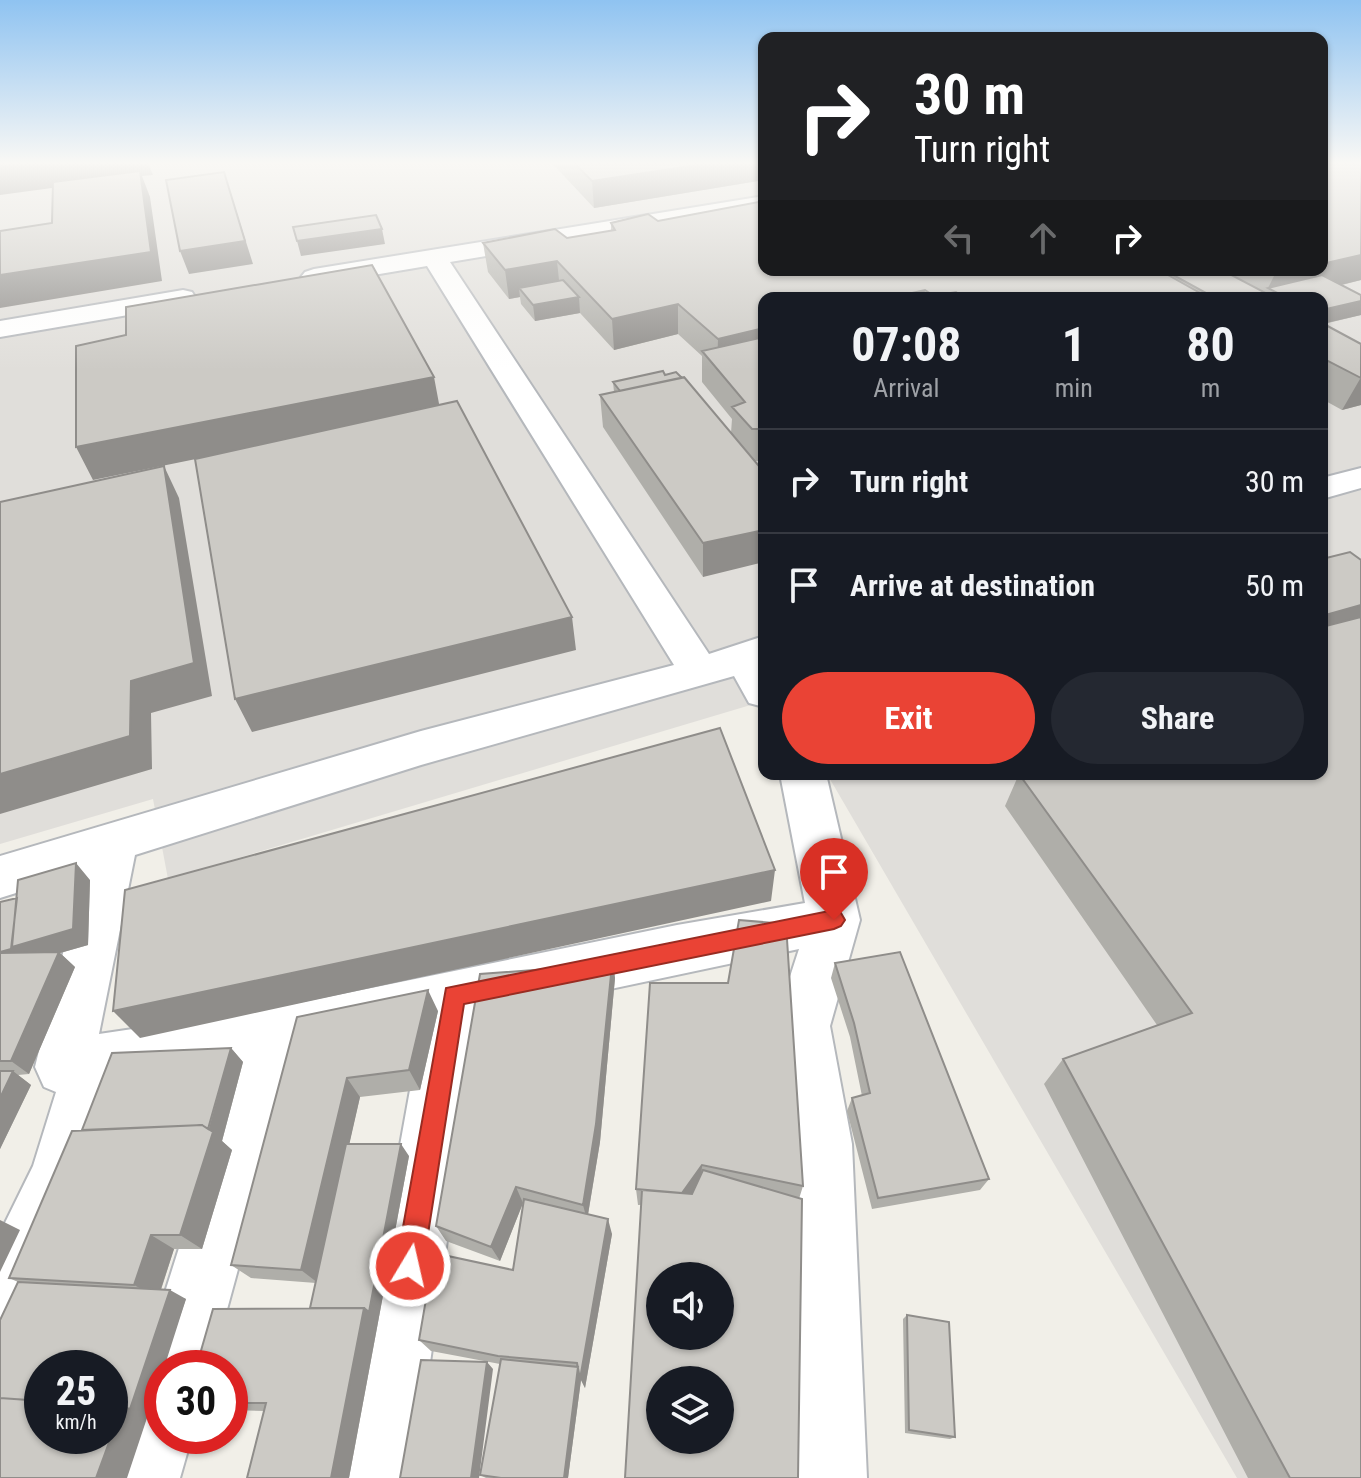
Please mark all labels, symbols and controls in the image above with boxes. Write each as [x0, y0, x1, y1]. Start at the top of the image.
text: 30 m [914, 62, 1025, 128]
icon: right [782, 64, 886, 168]
text: Turn right [914, 129, 1050, 171]
icon: left [937, 216, 981, 260]
icon: ahead [1021, 216, 1065, 260]
icon: right [1105, 216, 1149, 260]
text: 07:08 [851, 316, 961, 373]
text: 1 [1062, 316, 1086, 373]
text: 80 [1186, 316, 1235, 373]
text: Arrival [873, 373, 939, 403]
text: min [1055, 373, 1093, 403]
text: m [1201, 373, 1220, 403]
icon: right [782, 459, 826, 503]
text: Turn right [850, 464, 968, 499]
text: 30 m [1245, 464, 1304, 499]
icon: arrive [782, 563, 826, 607]
text: Arrive at destination [850, 568, 1095, 603]
text: 50 m [1245, 568, 1304, 603]
button: Exit [782, 672, 1035, 764]
button: Share [1051, 672, 1304, 764]
pin [800, 838, 868, 920]
icon: arrive [812, 850, 856, 894]
position arrow [368, 1224, 452, 1308]
map controls [646, 1262, 734, 1454]
button: sound [646, 1262, 734, 1350]
speed limit sign: 30 [144, 1350, 248, 1454]
button: layers [646, 1366, 734, 1454]
text: 25 [56, 1368, 96, 1415]
text: km/h [55, 1410, 97, 1434]

